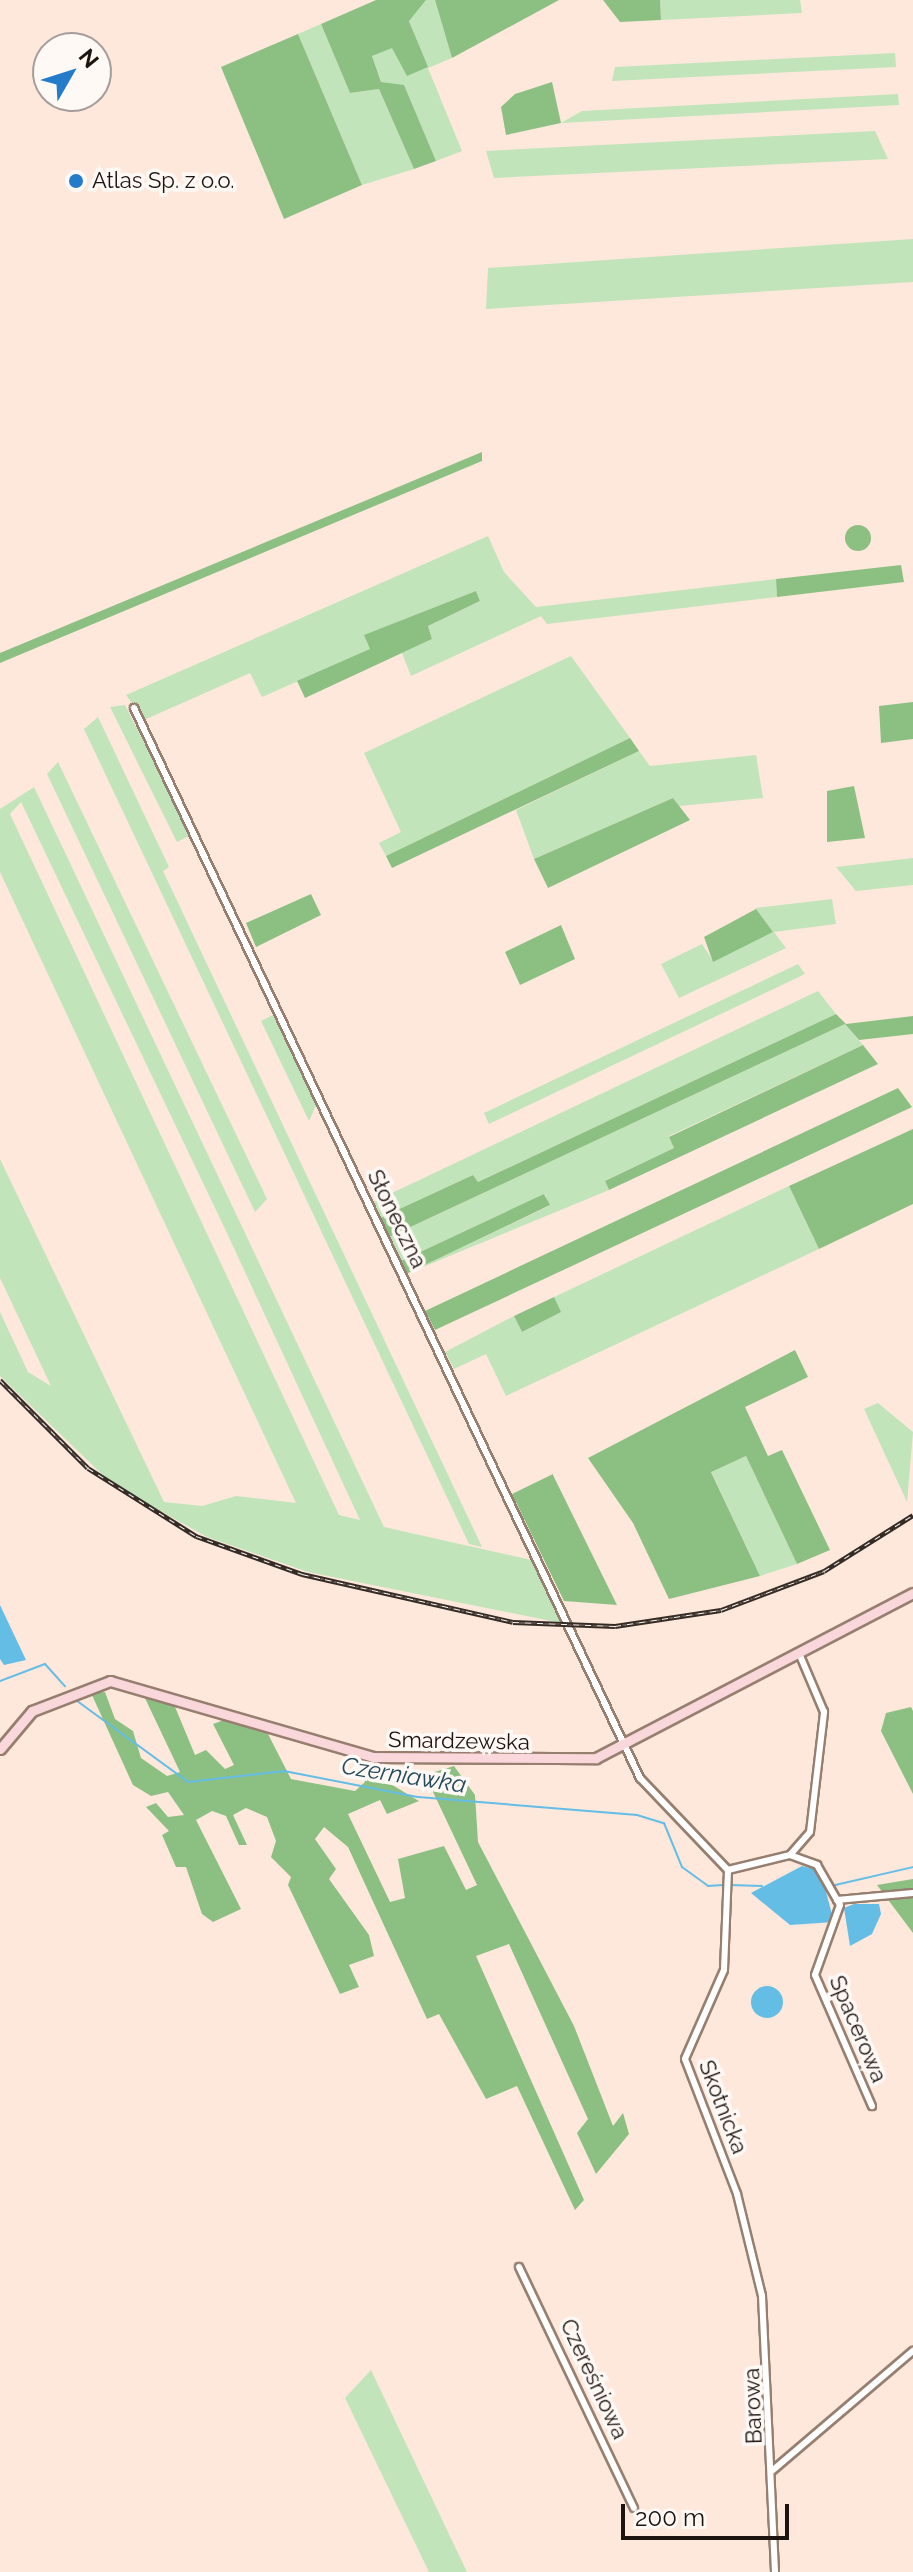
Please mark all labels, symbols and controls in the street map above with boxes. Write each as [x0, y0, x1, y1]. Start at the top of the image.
north arrow [32, 32, 112, 112]
text: N [74, 43, 104, 73]
place label: Atlas Sp. z o.o. [92, 168, 234, 194]
marker: Atlas Sp. z o.o. [67, 172, 85, 190]
street label: Słoneczna [362, 1165, 432, 1273]
street label: Smardzewska [388, 1727, 530, 1755]
water label: Czerniawka [340, 1751, 468, 1799]
street label: Spacerowa [824, 1972, 892, 2086]
street label: Skotnicka [693, 2057, 753, 2157]
street label: Czereśniowa [555, 2315, 633, 2443]
street label: Barowa [738, 2367, 768, 2445]
scale bar [625, 2488, 793, 2538]
text: 200 m [635, 2503, 705, 2532]

